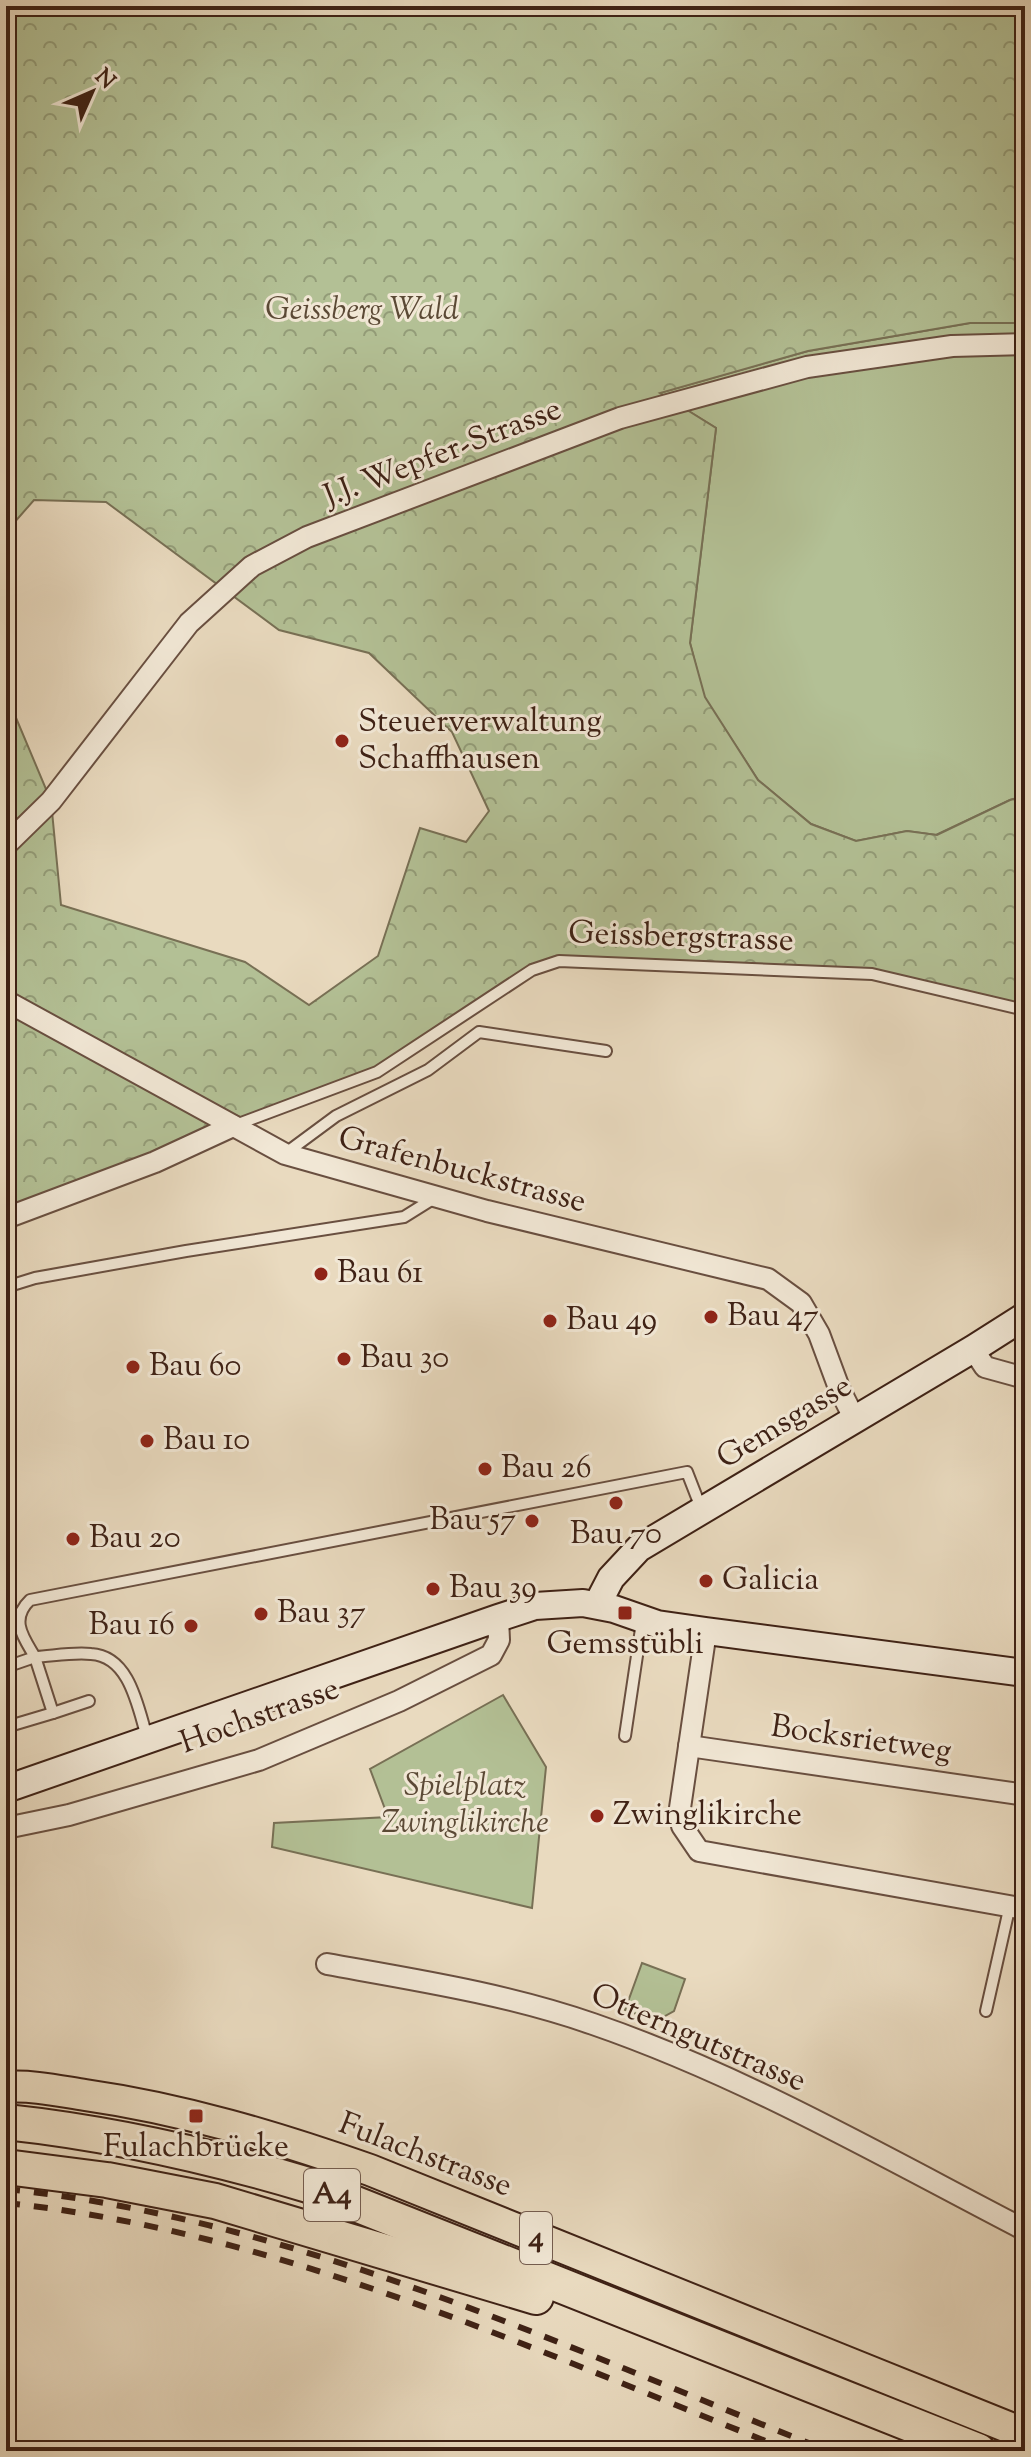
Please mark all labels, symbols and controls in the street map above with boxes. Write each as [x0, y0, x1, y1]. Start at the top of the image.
north arrow [52, 52, 132, 132]
text: N [86, 62, 122, 98]
park label: Geissberg Wald [265, 288, 459, 334]
street label: J.J. Wepfer-Strasse [316, 388, 568, 521]
place label: Steuerverwaltung Schaffhausen [358, 700, 602, 783]
marker: Steuerverwaltung Schaffhausen [333, 732, 351, 750]
street label: Geissbergstrasse [568, 911, 794, 965]
street label: Grafenbuckstrasse [333, 1116, 591, 1226]
place label: Bau 61 [337, 1251, 423, 1297]
marker: Bau 61 [312, 1265, 330, 1283]
place label: Bau 47 [727, 1294, 819, 1340]
place label: Bau 49 [566, 1298, 657, 1344]
marker: Bau 47 [702, 1308, 720, 1326]
marker: Bau 49 [541, 1312, 559, 1330]
place label: Bau 30 [360, 1336, 449, 1382]
place label: Bau 60 [149, 1344, 242, 1390]
marker: Bau 30 [335, 1350, 353, 1368]
marker: Bau 60 [124, 1358, 142, 1376]
street label: Gemsgasse [709, 1365, 861, 1481]
place label: Bau 10 [163, 1418, 250, 1464]
marker: Bau 10 [138, 1432, 156, 1450]
place label: Bau 26 [501, 1446, 592, 1492]
marker: Bau 26 [476, 1460, 494, 1478]
marker: Bau 70 [607, 1494, 625, 1512]
place label: Bau 57 [429, 1498, 516, 1544]
marker: Bau 57 [523, 1512, 541, 1530]
place label: Bau 70 [570, 1512, 662, 1558]
place label: Bau 20 [89, 1516, 181, 1562]
marker: Bau 20 [64, 1530, 82, 1548]
place label: Galicia [722, 1558, 819, 1604]
place label: Bau 39 [449, 1566, 537, 1612]
marker: Galicia [697, 1572, 715, 1590]
marker: Bau 39 [424, 1580, 442, 1598]
place label: Bau 37 [277, 1591, 366, 1637]
place label: Bau 16 [89, 1603, 175, 1649]
marker: Gemsstübli [616, 1604, 634, 1622]
marker: Bau 37 [252, 1605, 270, 1623]
marker: Bau 16 [182, 1617, 200, 1635]
place label: Gemsstübli [546, 1622, 704, 1668]
street label: Hochstrasse [174, 1667, 346, 1767]
street label: Bocksrietweg [768, 1705, 954, 1775]
park label: Spielplatz Zwinglikirche [381, 1764, 549, 1847]
place label: Zwinglikirche [613, 1793, 802, 1839]
marker: Zwinglikirche [588, 1807, 606, 1825]
street label: Otterngutstrasse [583, 1973, 813, 2105]
street label: Fulachstrasse [332, 2102, 518, 2210]
marker: Fulachbrücke [187, 2107, 205, 2125]
place label: Fulachbrücke [103, 2125, 289, 2171]
road number: A4 [304, 2169, 360, 2221]
road number: 4 [520, 2212, 552, 2264]

